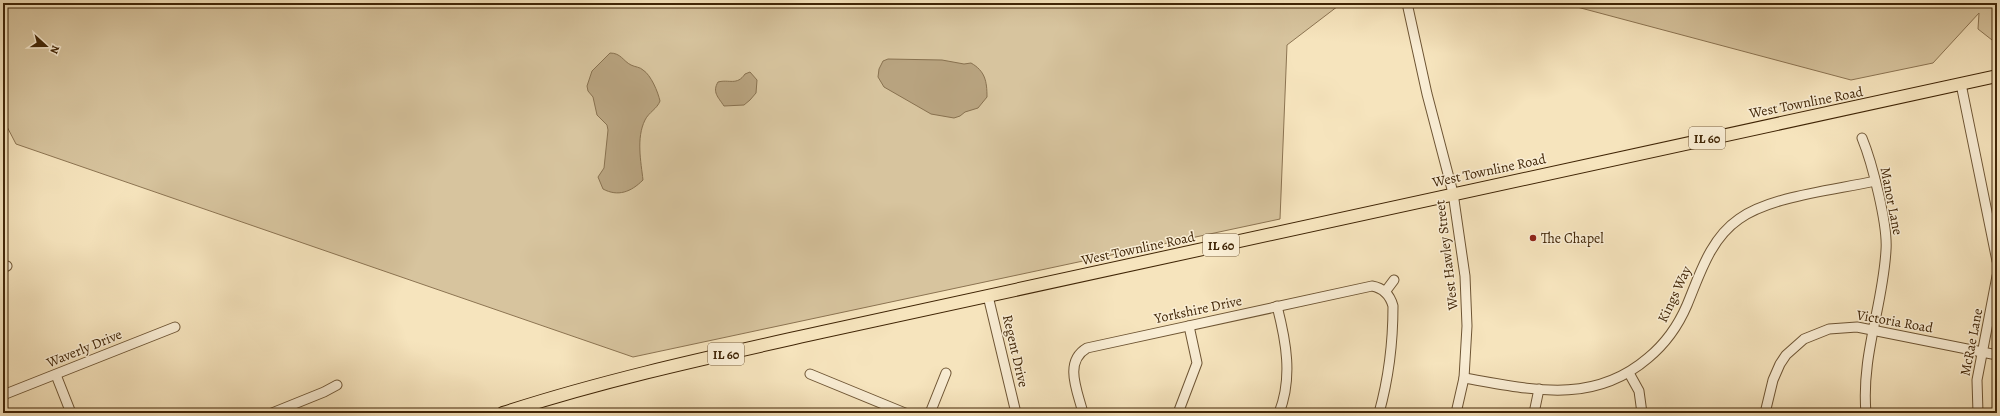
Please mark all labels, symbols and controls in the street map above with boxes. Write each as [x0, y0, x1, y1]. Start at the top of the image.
north arrow [26, 26, 66, 66]
text: N [46, 43, 63, 56]
street label: West Townline Road [1747, 82, 1865, 123]
road number: IL 60 [1689, 127, 1725, 149]
street label: West Townline Road [1430, 149, 1548, 192]
street label: Manor Lane [1876, 166, 1907, 237]
street label: West Hawley Street [1430, 198, 1463, 312]
street label: West Townline Road [1079, 227, 1197, 270]
place label: The Chapel [1541, 229, 1604, 248]
marker: The Chapel [1528, 233, 1538, 243]
road number: IL 60 [1203, 234, 1239, 256]
street label: Kings Way [1653, 262, 1696, 326]
street label: Yorkshire Drive [1152, 291, 1244, 328]
street label: Victoria Road [1854, 305, 1935, 338]
street label: McRae Lane [1956, 307, 1987, 378]
street label: Regent Drive [998, 313, 1033, 389]
street label: Waverly Drive [43, 325, 125, 373]
road number: IL 60 [708, 343, 744, 365]

